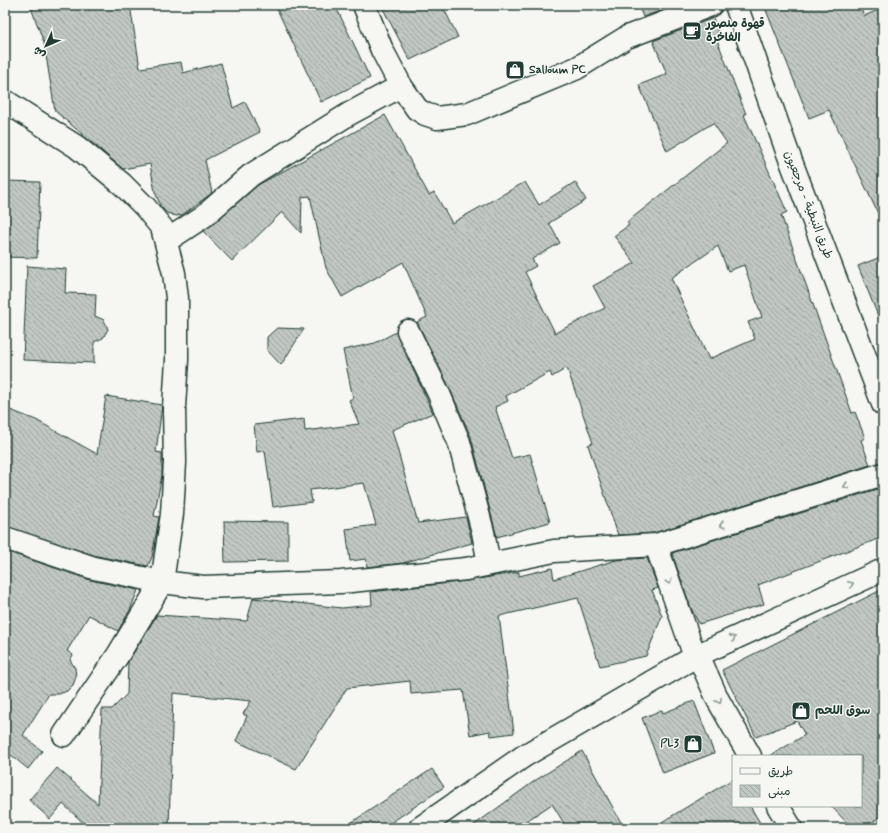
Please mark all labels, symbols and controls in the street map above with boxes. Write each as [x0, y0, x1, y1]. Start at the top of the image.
place label: قهوة منصور الفاخرة [705, 16, 765, 46]
cafe icon: قهوة منصور الفاخرة [681, 20, 703, 42]
north arrow [26, 26, 66, 66]
text: ش [30, 43, 49, 62]
shop icon: Salloum PC [504, 59, 526, 81]
place label: Salloum PC [529, 62, 586, 78]
street label: طريق النبطية - مرجعيون [780, 149, 836, 261]
one-way arrow [842, 481, 849, 490]
one-way arrow [718, 520, 725, 529]
one-way arrow [664, 578, 673, 585]
one-way arrow [847, 581, 855, 589]
one-way arrow [729, 635, 737, 643]
one-way arrow [714, 697, 722, 704]
shop icon: سوق اللحم [790, 700, 812, 722]
place label: سوق اللحم [815, 703, 870, 719]
shop icon: PL3 [682, 733, 704, 755]
place label: PL3 [660, 736, 680, 752]
legend [732, 755, 862, 807]
text: طريق [768, 764, 793, 780]
text: مبنى [768, 784, 791, 800]

